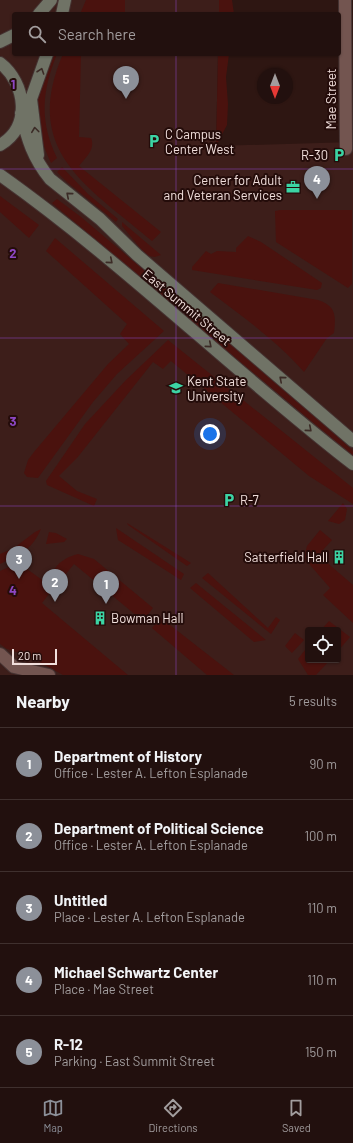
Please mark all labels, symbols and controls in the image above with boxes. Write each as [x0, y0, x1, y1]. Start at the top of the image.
search box [12, 12, 341, 56]
icon: search [26, 23, 48, 45]
text: Search here [58, 25, 136, 43]
pin: 5 [113, 66, 139, 99]
one-way arrow [36, 68, 45, 75]
north arrow [257, 68, 293, 104]
street label: Mae Street [323, 69, 339, 129]
text: 1 [11, 76, 15, 92]
place label: C Campus Center West [165, 126, 234, 157]
one-way arrow [31, 127, 40, 133]
parking icon: C Campus Center West [146, 133, 162, 149]
place label: R-30 [301, 147, 328, 163]
parking icon: R-30 [331, 147, 347, 163]
pin: 4 [304, 166, 330, 199]
place label: Center for Adult and Veteran Services [164, 172, 282, 203]
office icon: Center for Adult and Veteran Services [285, 179, 301, 195]
one-way arrow [67, 192, 74, 199]
text: 2 [9, 245, 17, 261]
one-way arrow [106, 256, 113, 263]
street label: East Summit Street [140, 265, 234, 349]
one-way arrow [204, 341, 212, 348]
place label: Kent State University [187, 373, 246, 404]
one-way arrow [279, 376, 286, 383]
school or university icon: Kent State University [168, 380, 184, 396]
text: 3 [9, 413, 17, 429]
your location [200, 424, 220, 444]
one-way arrow [304, 424, 311, 431]
parking icon: R-7 [221, 492, 237, 508]
place label: R-7 [240, 492, 259, 508]
pin: 3 [6, 546, 32, 579]
place label: Satterfield Hall [244, 549, 328, 565]
building icon: Satterfield Hall [331, 549, 347, 565]
pin: 2 [42, 569, 68, 602]
pin: 1 [93, 571, 119, 604]
text: 4 [9, 582, 17, 598]
building icon: Bowman Hall [92, 610, 108, 626]
place label: Bowman Hall [111, 610, 183, 626]
map controls [305, 627, 341, 663]
button: locate [305, 627, 341, 663]
scale bar [12, 647, 57, 666]
text: 20 m [18, 649, 41, 662]
text: Nearby [16, 691, 70, 711]
text: 5 results [289, 693, 337, 709]
text: Department of History [54, 747, 202, 765]
text: 1 [27, 756, 31, 772]
text: 90 m [310, 756, 337, 772]
text: Office · Lester A. Lefton Esplanade [54, 765, 248, 781]
text: Department of Political Science [54, 819, 264, 837]
text: 2 [25, 828, 33, 844]
text: 100 m [304, 828, 337, 844]
text: Office · Lester A. Lefton Esplanade [54, 837, 248, 853]
text: Untitled [54, 891, 107, 909]
text: 3 [25, 900, 33, 916]
text: 110 m [307, 900, 337, 916]
text: Place · Lester A. Lefton Esplanade [54, 909, 245, 925]
text: Michael Schwartz Center [54, 963, 218, 981]
text: 4 [25, 972, 33, 988]
text: 110 m [307, 972, 337, 988]
text: Place · Mae Street [54, 981, 154, 997]
text: R-12 [54, 1035, 83, 1053]
text: 5 [25, 1044, 33, 1060]
text: 150 m [305, 1044, 337, 1060]
text: Parking · East Summit Street [54, 1053, 215, 1069]
tab: Map [42, 1097, 64, 1134]
tab: Directions [148, 1097, 198, 1134]
tab: Saved [282, 1097, 311, 1134]

